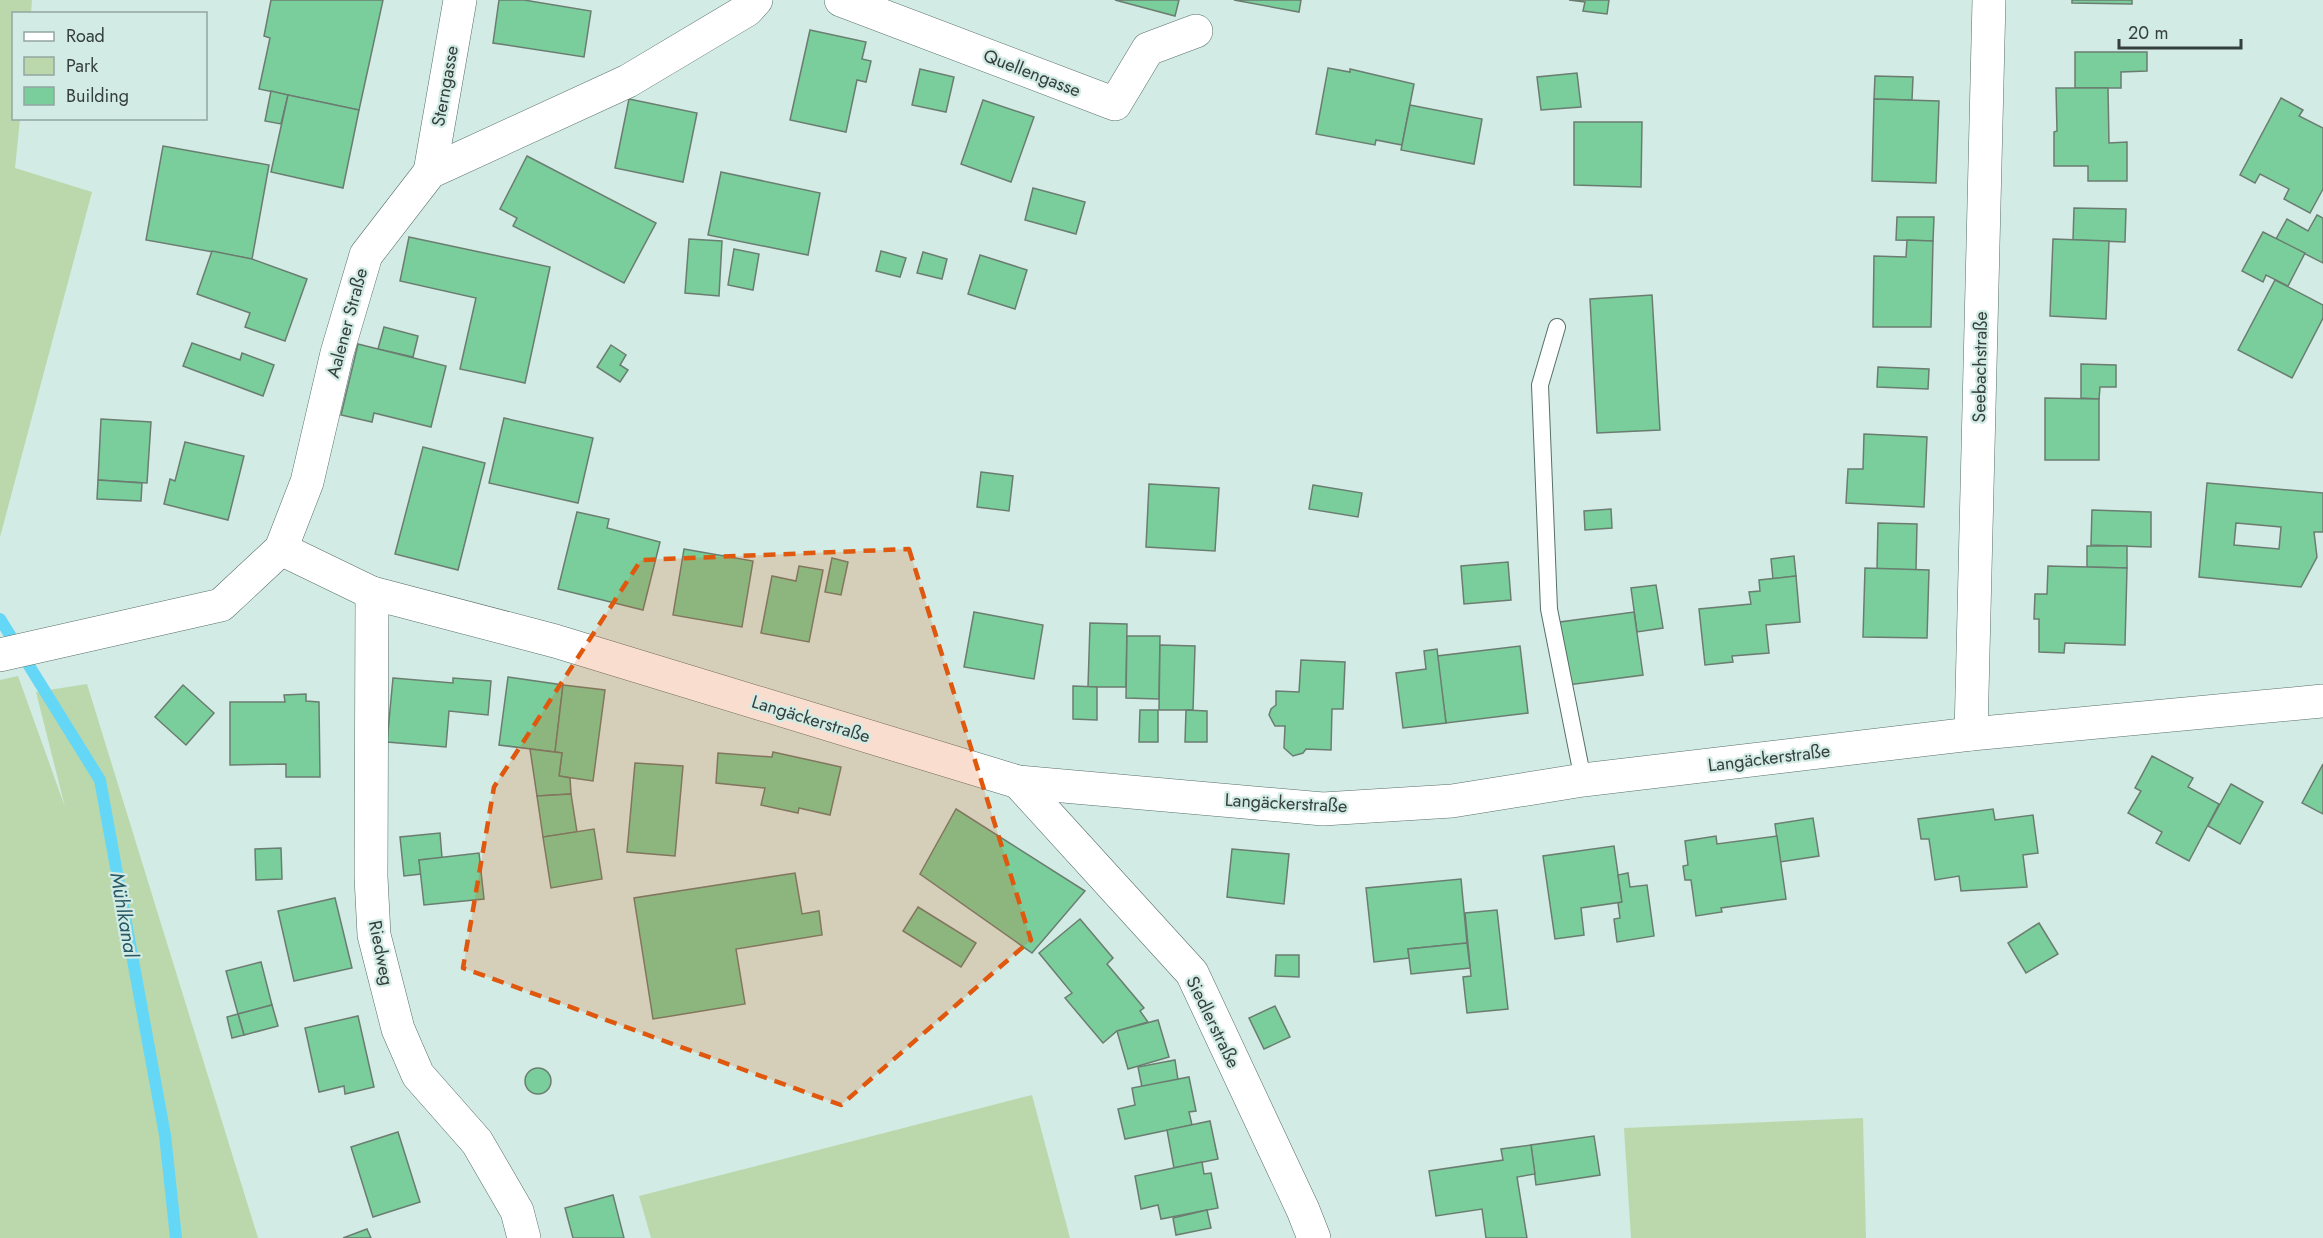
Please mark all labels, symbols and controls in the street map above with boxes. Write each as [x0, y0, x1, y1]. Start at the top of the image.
legend [12, 12, 207, 120]
scale bar [2119, 12, 2240, 50]
text: 20 m [2128, 20, 2168, 46]
text: Road [66, 23, 105, 49]
street label: Quellengasse [979, 42, 1085, 104]
street label: Sterngasse [425, 43, 465, 129]
text: Park [66, 53, 98, 79]
text: Building [66, 83, 129, 109]
street label: Aalener Straße [320, 265, 374, 381]
street label: Seebachstraße [1966, 311, 1994, 423]
street label: Langäckerstraße [749, 689, 873, 749]
street label: Langäckerstraße [1706, 738, 1832, 778]
street label: Langäckerstraße [1224, 787, 1348, 819]
water label: Mühlkanal [102, 870, 146, 961]
street label: Riedweg [362, 918, 400, 988]
street label: Siedlerstraße [1180, 972, 1246, 1072]

